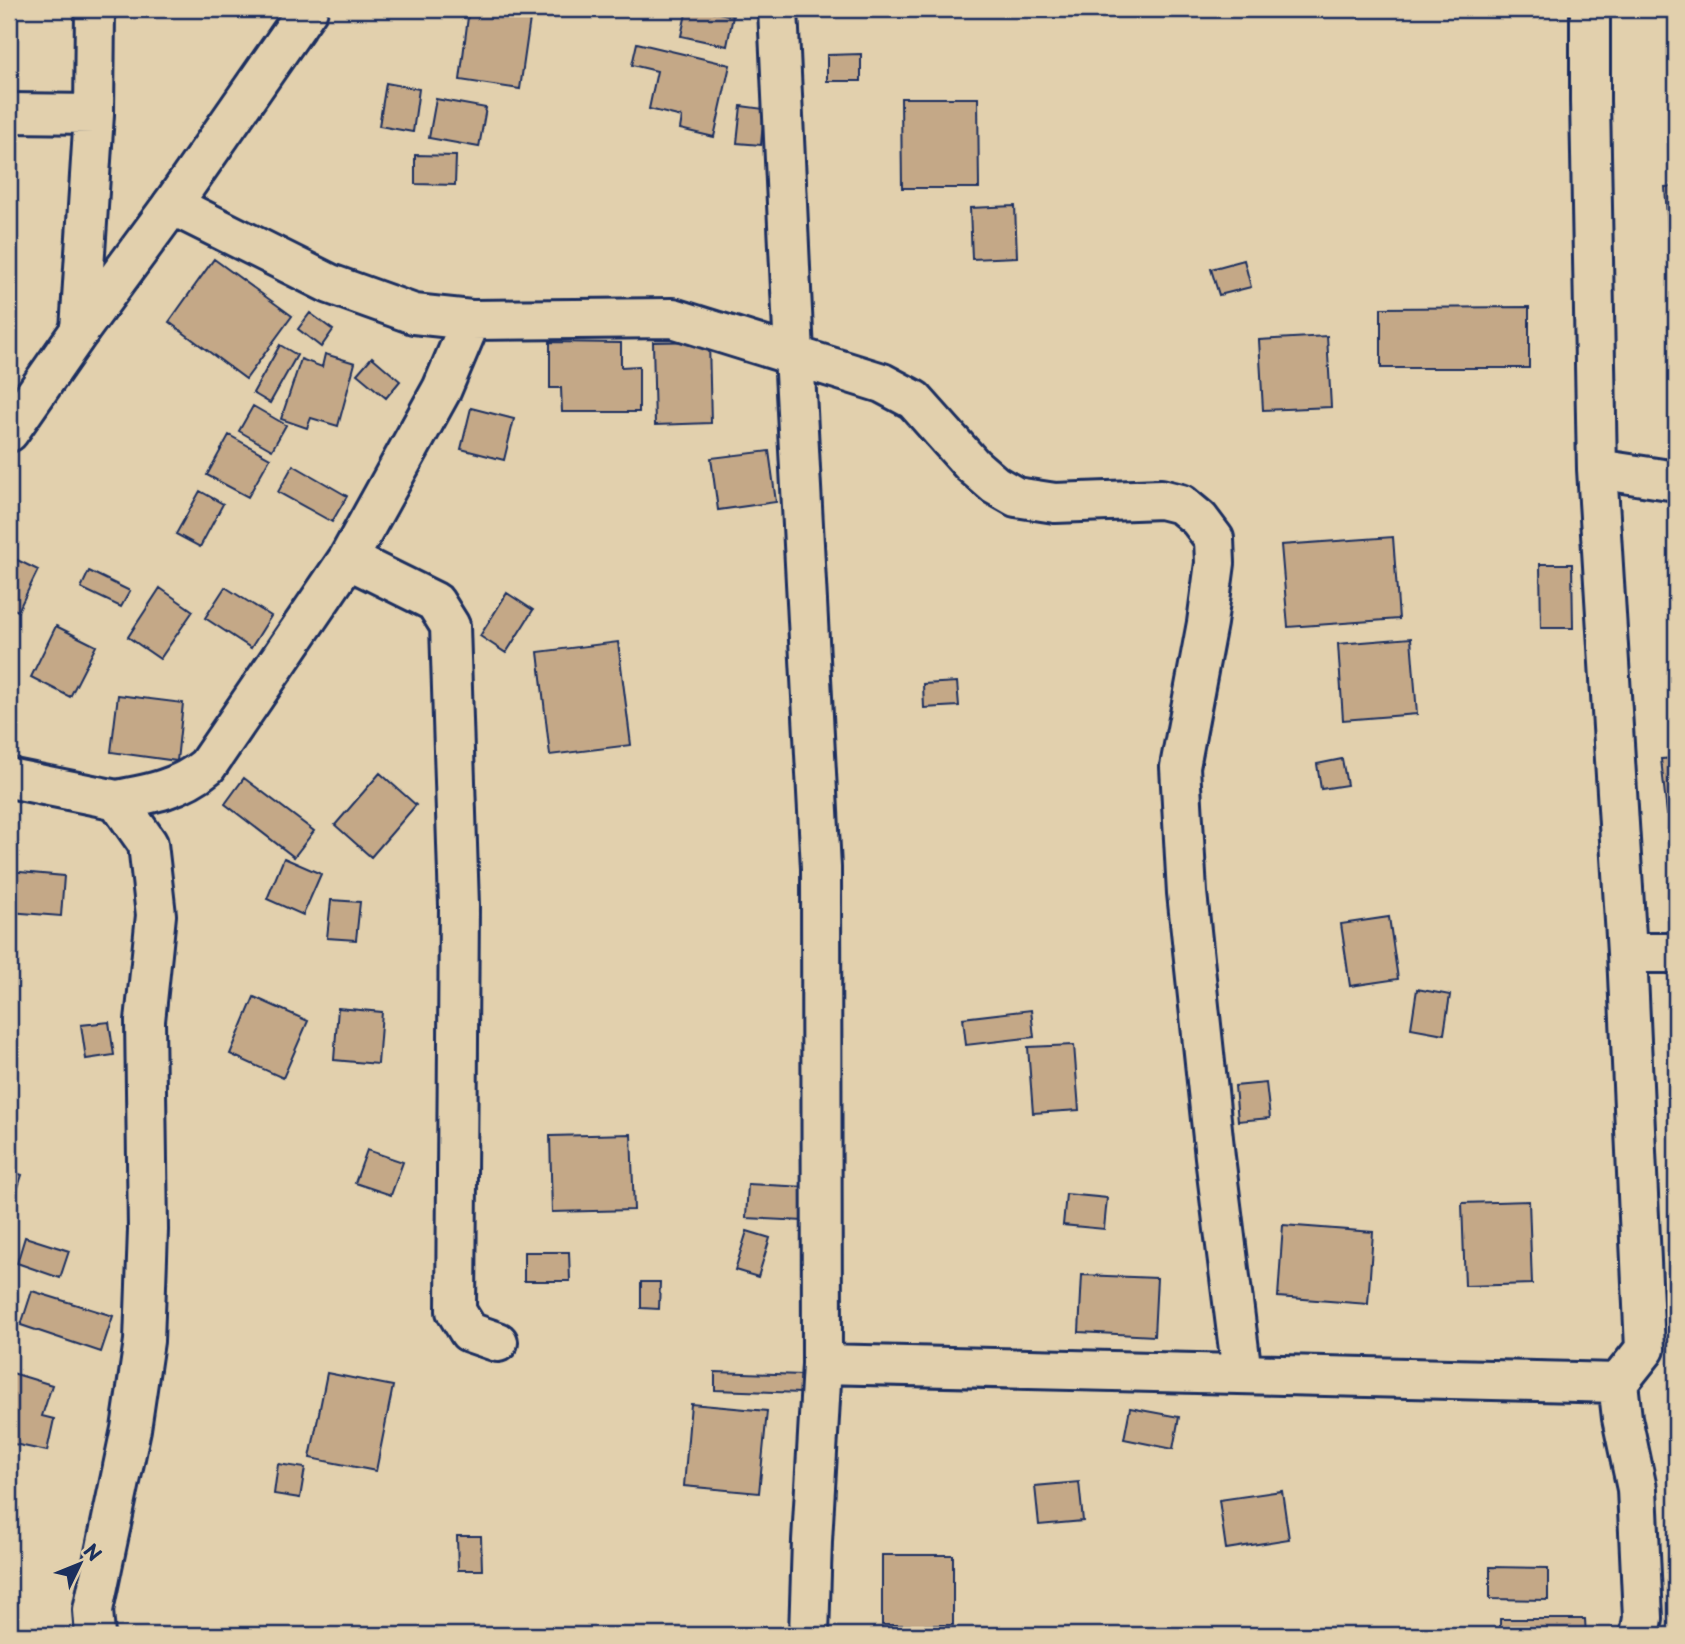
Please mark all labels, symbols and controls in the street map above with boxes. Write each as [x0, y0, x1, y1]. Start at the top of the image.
north arrow [46, 1528, 116, 1598]
text: N [78, 1537, 109, 1567]

